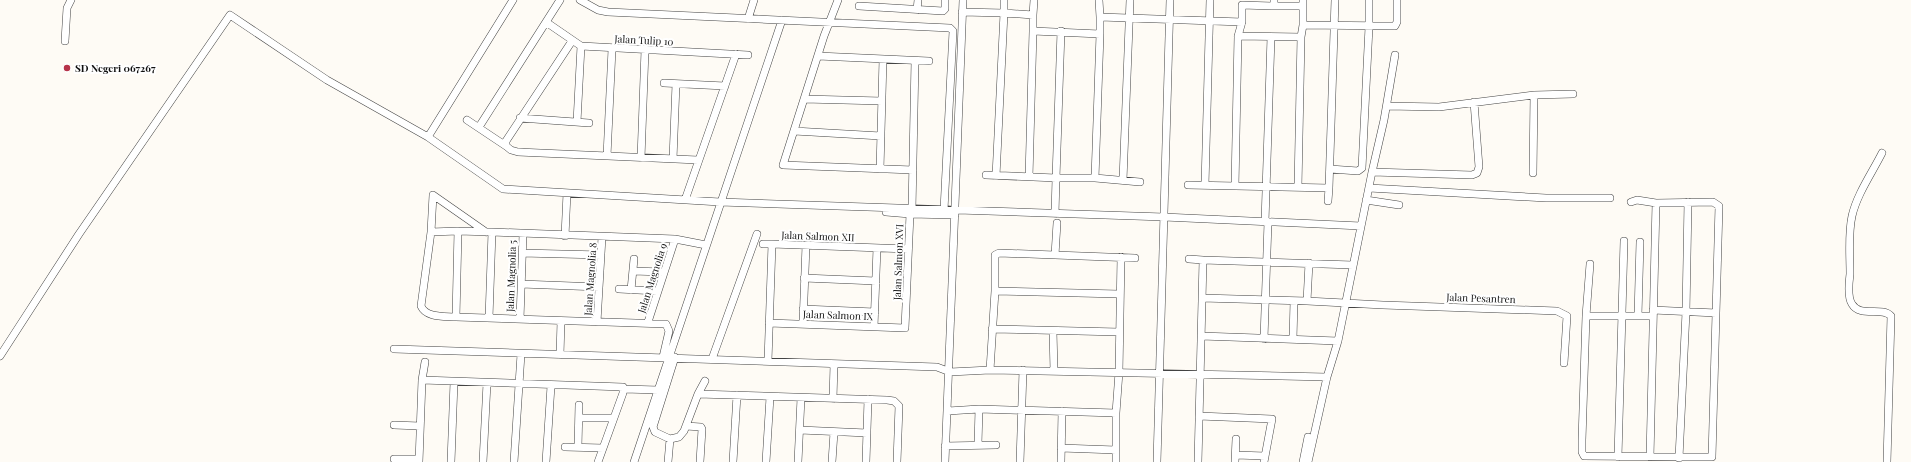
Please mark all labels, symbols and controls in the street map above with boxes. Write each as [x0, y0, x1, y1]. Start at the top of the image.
street label: Jalan Tulip 10 [613, 31, 674, 49]
place label: SD Negeri 067267 [75, 61, 156, 75]
marker: SD Negeri 067267 [62, 63, 72, 73]
street label: Jalan Salmon XVI [890, 224, 906, 301]
street label: Jalan Salmon XII [780, 228, 855, 244]
street label: Jalan Magnolia 5 [503, 240, 519, 313]
street label: Jalan Magnolia 9 [634, 241, 670, 316]
street label: Jalan Magnolia 8 [580, 242, 600, 317]
street label: Jalan Pesantren [1445, 290, 1516, 306]
street label: Jalan Salmon IX [802, 307, 874, 323]

